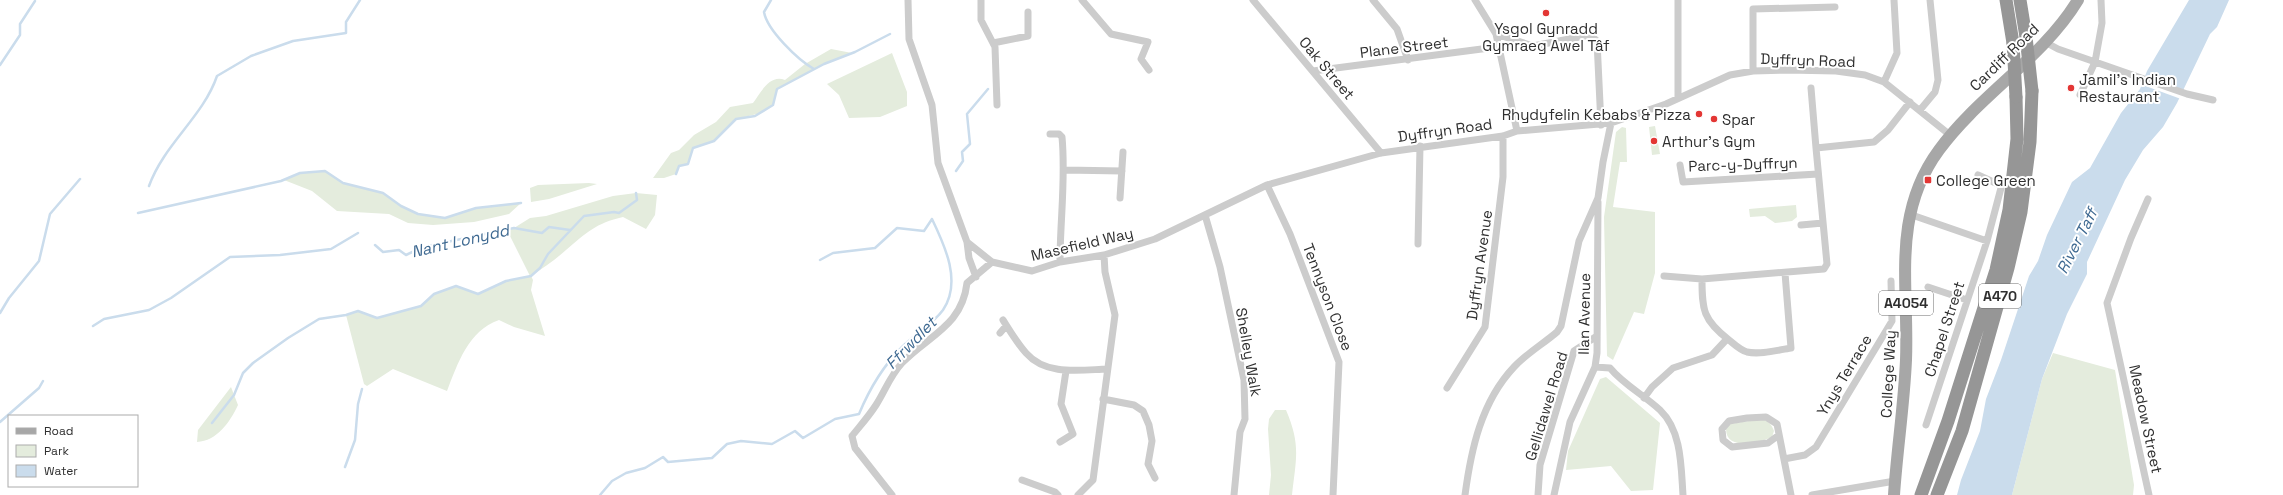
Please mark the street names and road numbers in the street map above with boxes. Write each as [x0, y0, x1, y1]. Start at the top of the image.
street label: Cardiff Road [1965, 19, 2043, 95]
street label: Plane Street [1359, 32, 1449, 62]
street label: Oak Street [1295, 33, 1359, 103]
street label: Dyffryn Road [1760, 49, 1856, 71]
street label: Dyffryn Road [1397, 114, 1493, 146]
street label: Parc-y-Dyffryn [1688, 153, 1798, 175]
street label: Dyffryn Avenue [1462, 208, 1496, 321]
street label: Masefield Way [1029, 223, 1135, 265]
street label: Tennyson Close [1299, 241, 1357, 353]
street label: Ilan Avenue [1574, 273, 1594, 355]
street label: Chapel Street [1920, 279, 1968, 379]
road number: A470 [1979, 284, 2021, 308]
road number: A4054 [1879, 291, 1933, 315]
street label: Shelley Walk [1232, 306, 1266, 398]
street label: College Way [1876, 330, 1900, 418]
street label: Ynys Terrace [1812, 331, 1876, 419]
street label: Gellidawel Road [1520, 349, 1572, 463]
street label: Meadow Street [2125, 363, 2167, 475]

